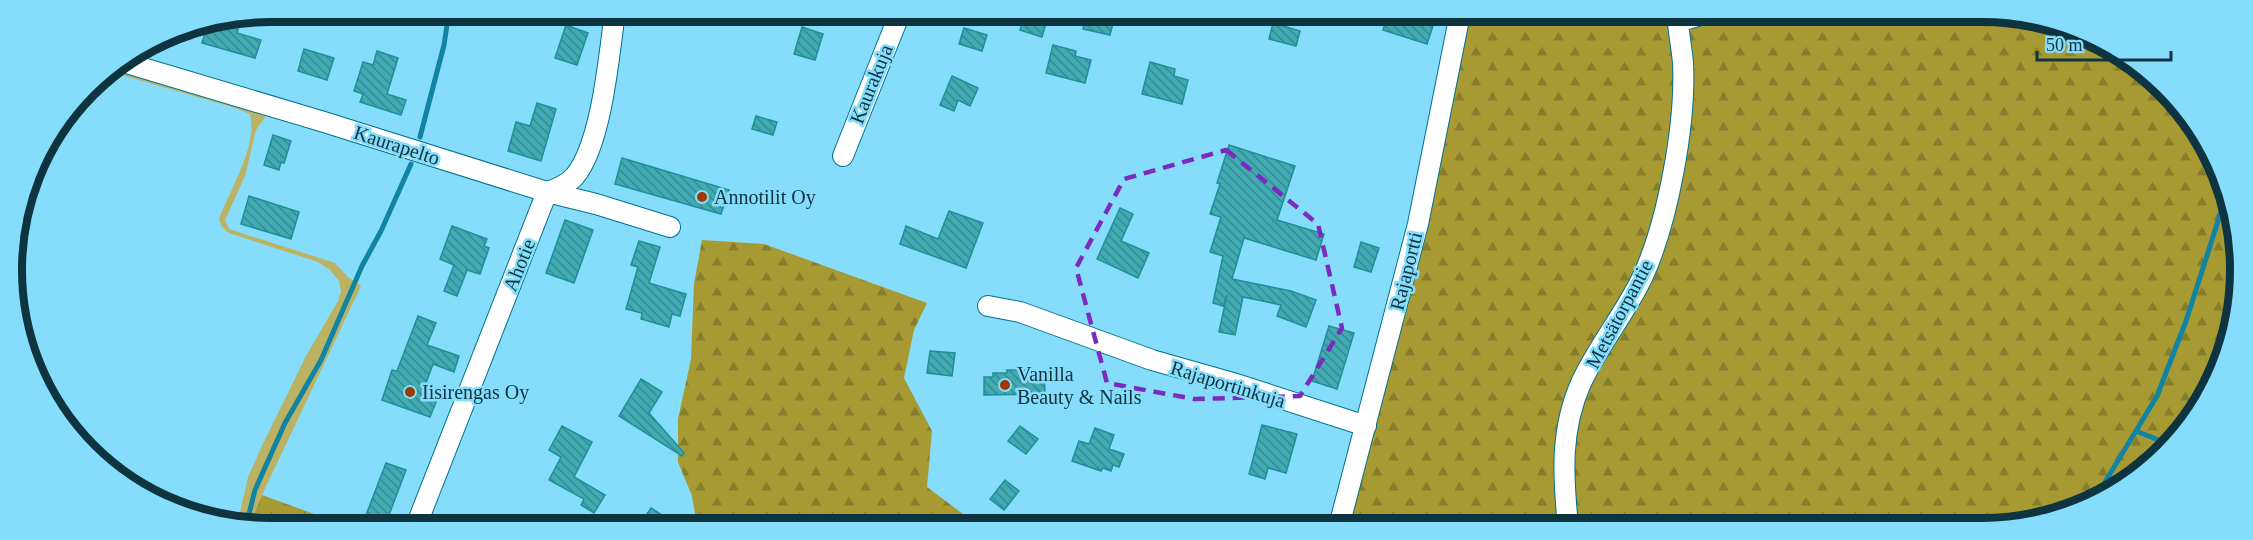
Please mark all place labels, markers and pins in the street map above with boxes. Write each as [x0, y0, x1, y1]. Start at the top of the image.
place label: Annotilit Oy [714, 186, 816, 209]
marker: Annotilit Oy [695, 190, 709, 204]
place label: Vanilla Beauty & Nails [1017, 363, 1142, 409]
marker: Vanilla Beauty & Nails [998, 378, 1012, 392]
place label: Iisirengas Oy [422, 381, 529, 404]
marker: Iisirengas Oy [403, 385, 417, 399]

